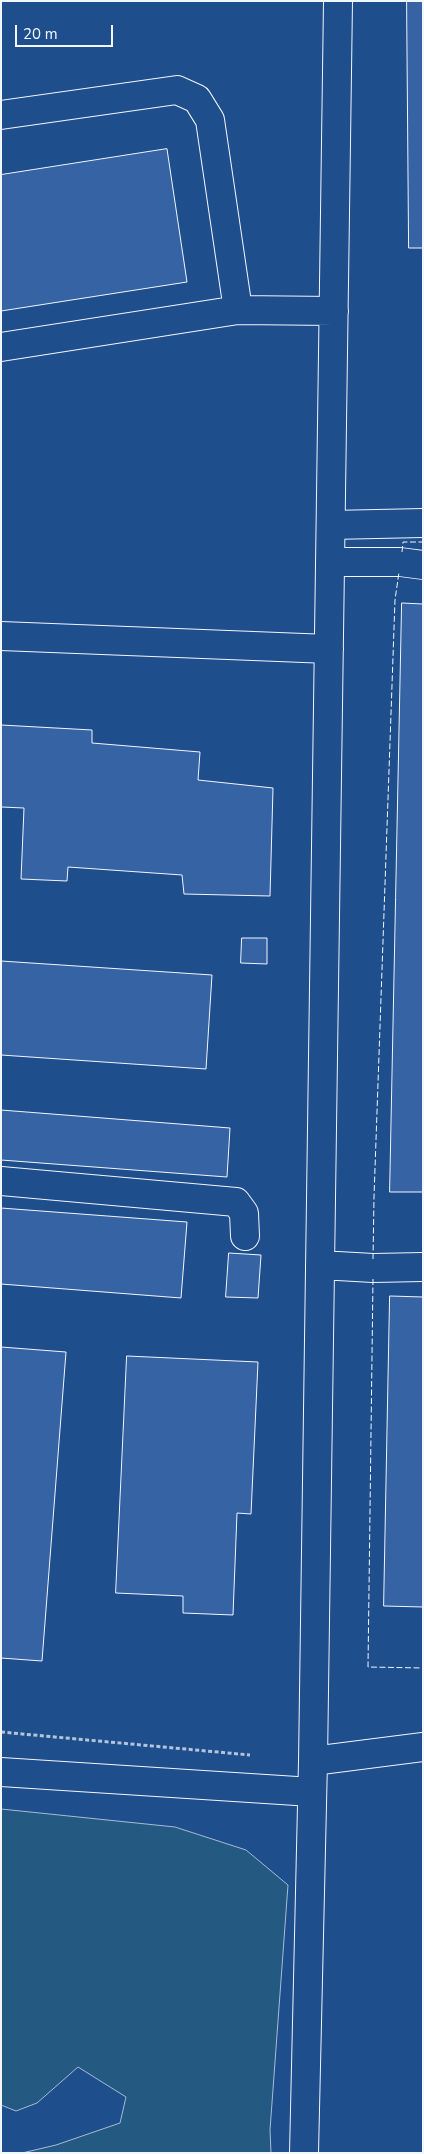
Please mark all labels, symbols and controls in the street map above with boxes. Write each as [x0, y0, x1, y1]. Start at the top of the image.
scale bar [18, 15, 115, 47]
text: 20 m [23, 24, 58, 44]

